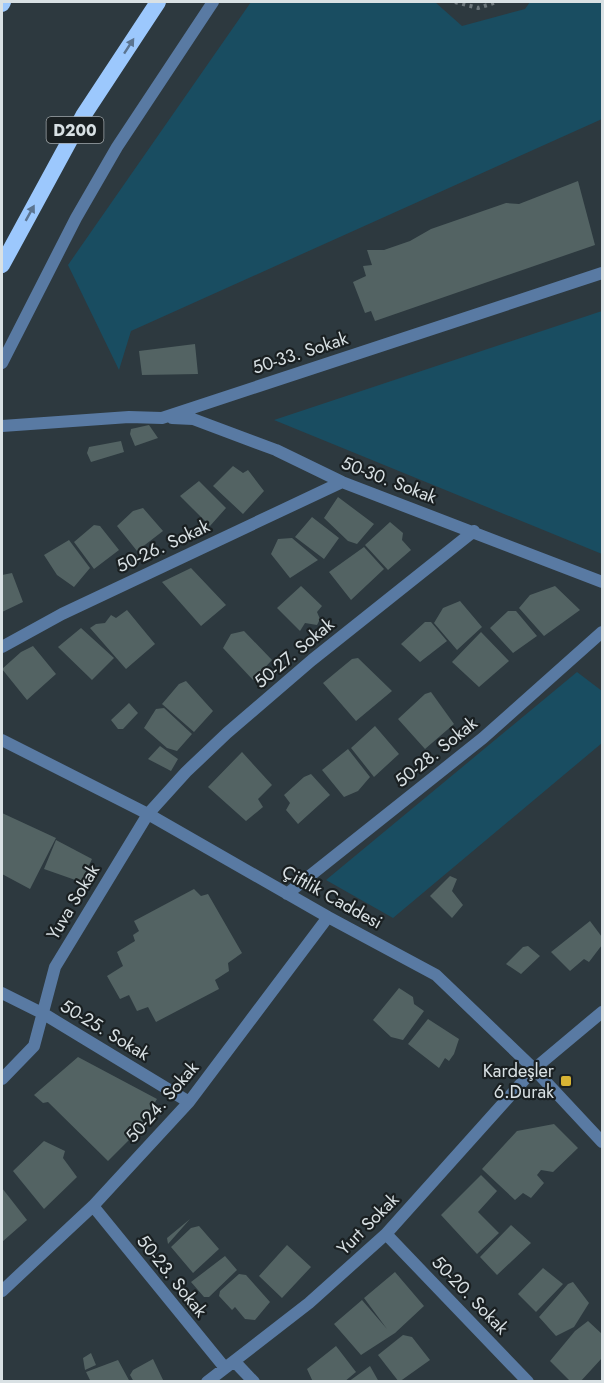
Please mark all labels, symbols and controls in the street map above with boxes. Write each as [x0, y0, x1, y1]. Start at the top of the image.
one-way arrow [123, 37, 134, 54]
road number: D200 [46, 117, 104, 143]
one-way arrow [25, 205, 35, 222]
street label: 50-33. Sokak [249, 325, 351, 381]
street label: 50-30. Sokak [337, 450, 441, 510]
street label: 50-26. Sokak [112, 513, 214, 579]
street label: 50-27. Sokak [248, 612, 340, 694]
street label: 50-28. Sokak [389, 711, 483, 793]
street label: Yuva Sokak [40, 859, 106, 945]
street label: Çiftlik Caddesi [277, 859, 387, 935]
street label: 50-25. Sokak [55, 993, 155, 1067]
street label: 50-24. Sokak [119, 1056, 205, 1148]
place label: Kardeşler 6.Durak [483, 1058, 555, 1105]
marker: Kardeşler 6.Durak [559, 1074, 573, 1088]
street label: Yurt Sokak [331, 1187, 405, 1261]
street label: 50-23. Sokak [131, 1229, 213, 1323]
street label: 50-20. Sokak [426, 1250, 514, 1340]

